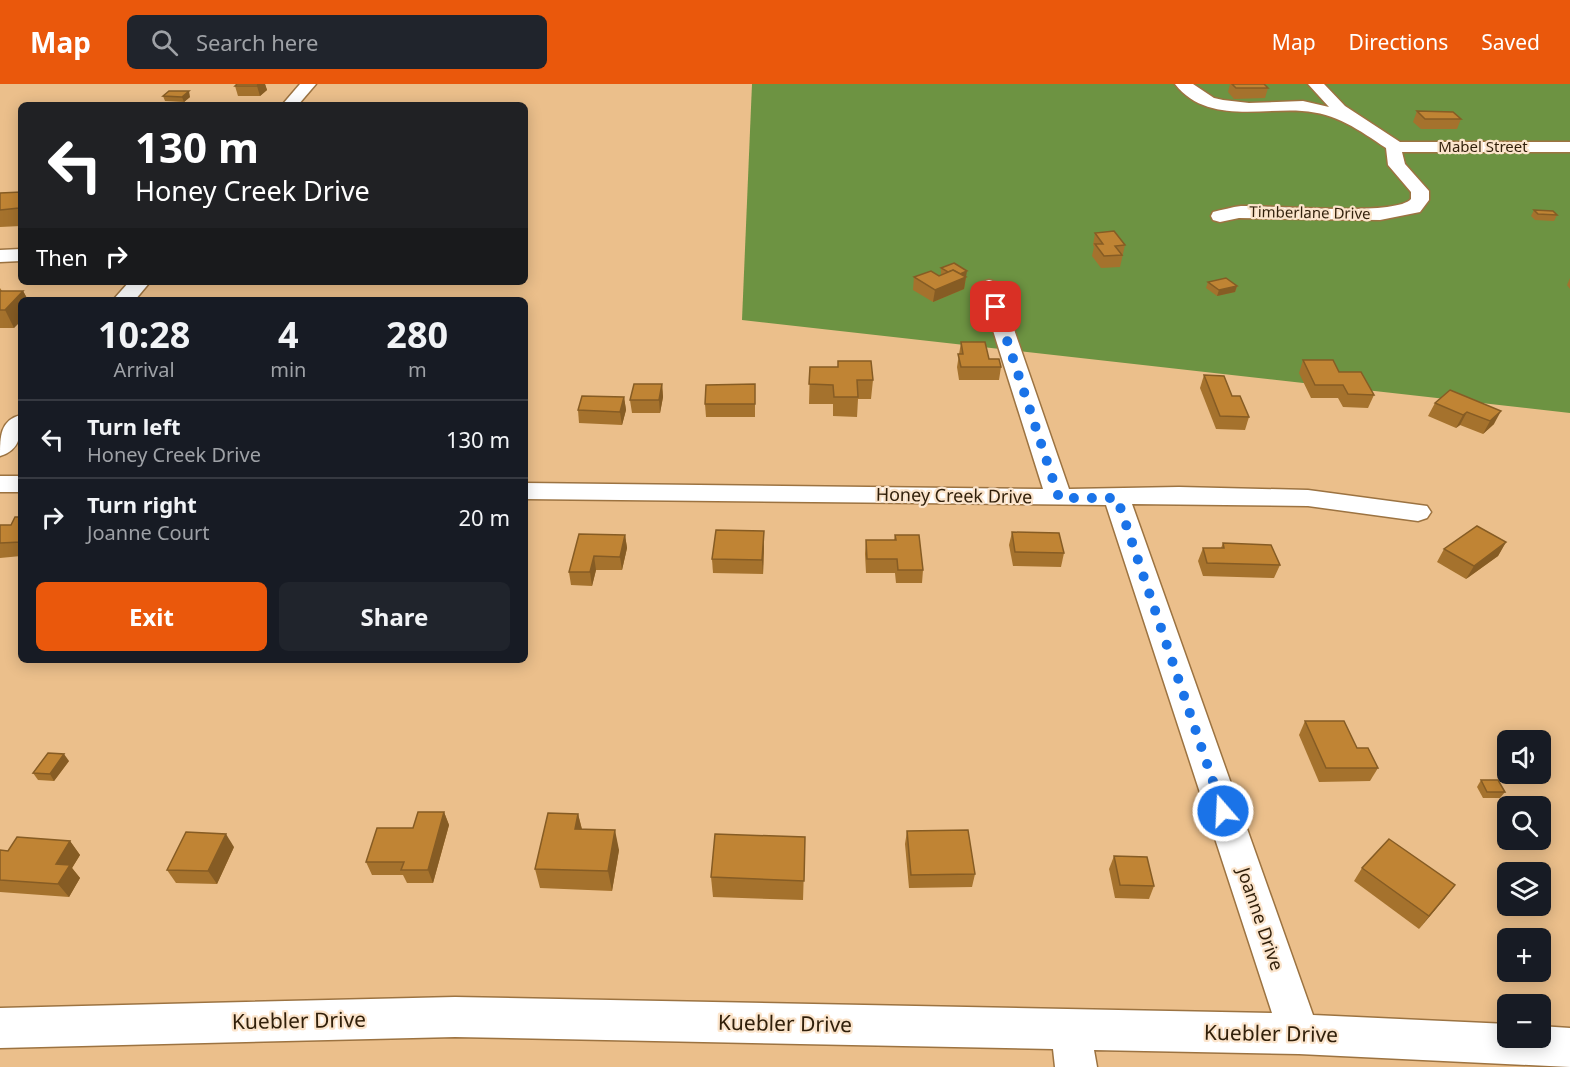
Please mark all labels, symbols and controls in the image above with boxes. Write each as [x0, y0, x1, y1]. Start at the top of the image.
search box [127, 15, 547, 69]
text: Map [30, 23, 91, 61]
icon: search [148, 26, 181, 59]
text: Search here [196, 27, 318, 57]
text: Map [1272, 28, 1316, 56]
text: Directions [1349, 28, 1448, 56]
text: Saved [1481, 28, 1540, 56]
text: 130 m [135, 118, 259, 175]
icon: left [36, 126, 114, 204]
street label: Mabel Street [1438, 136, 1528, 156]
text: Honey Creek Drive [135, 172, 370, 209]
street label: Timberlane Drive [1249, 201, 1371, 223]
icon: right [100, 240, 133, 273]
text: Then [36, 242, 88, 272]
pin [970, 281, 1021, 332]
icon: arrive [979, 290, 1012, 323]
text: 10:28 [98, 310, 190, 359]
text: 4 [278, 310, 299, 359]
text: 280 [386, 310, 448, 359]
text: Arrival [114, 356, 175, 383]
text: min [270, 356, 306, 383]
text: m [408, 356, 427, 383]
text: Turn left [87, 411, 181, 441]
icon: left [36, 423, 69, 456]
text: 130 m [446, 424, 510, 454]
text: Honey Creek Drive [87, 441, 261, 468]
street label: Honey Creek Drive [876, 482, 1033, 508]
text: Turn right [87, 489, 197, 519]
icon: right [36, 501, 69, 534]
text: 20 m [459, 502, 510, 532]
text: Joanne Court [87, 519, 210, 546]
button: Exit [36, 582, 267, 651]
button: Share [279, 582, 510, 651]
map controls [1497, 730, 1551, 1048]
button: sound [1497, 730, 1551, 784]
position arrow [1191, 779, 1255, 843]
button: search [1497, 796, 1551, 850]
street label: Joanne Drive [1231, 862, 1290, 973]
button: layers [1497, 862, 1551, 916]
button: + [1497, 928, 1551, 982]
button: − [1497, 994, 1551, 1048]
street label: Kuebler Drive [232, 1005, 366, 1035]
street label: Kuebler Drive [718, 1008, 852, 1038]
street label: Kuebler Drive [1204, 1018, 1338, 1048]

